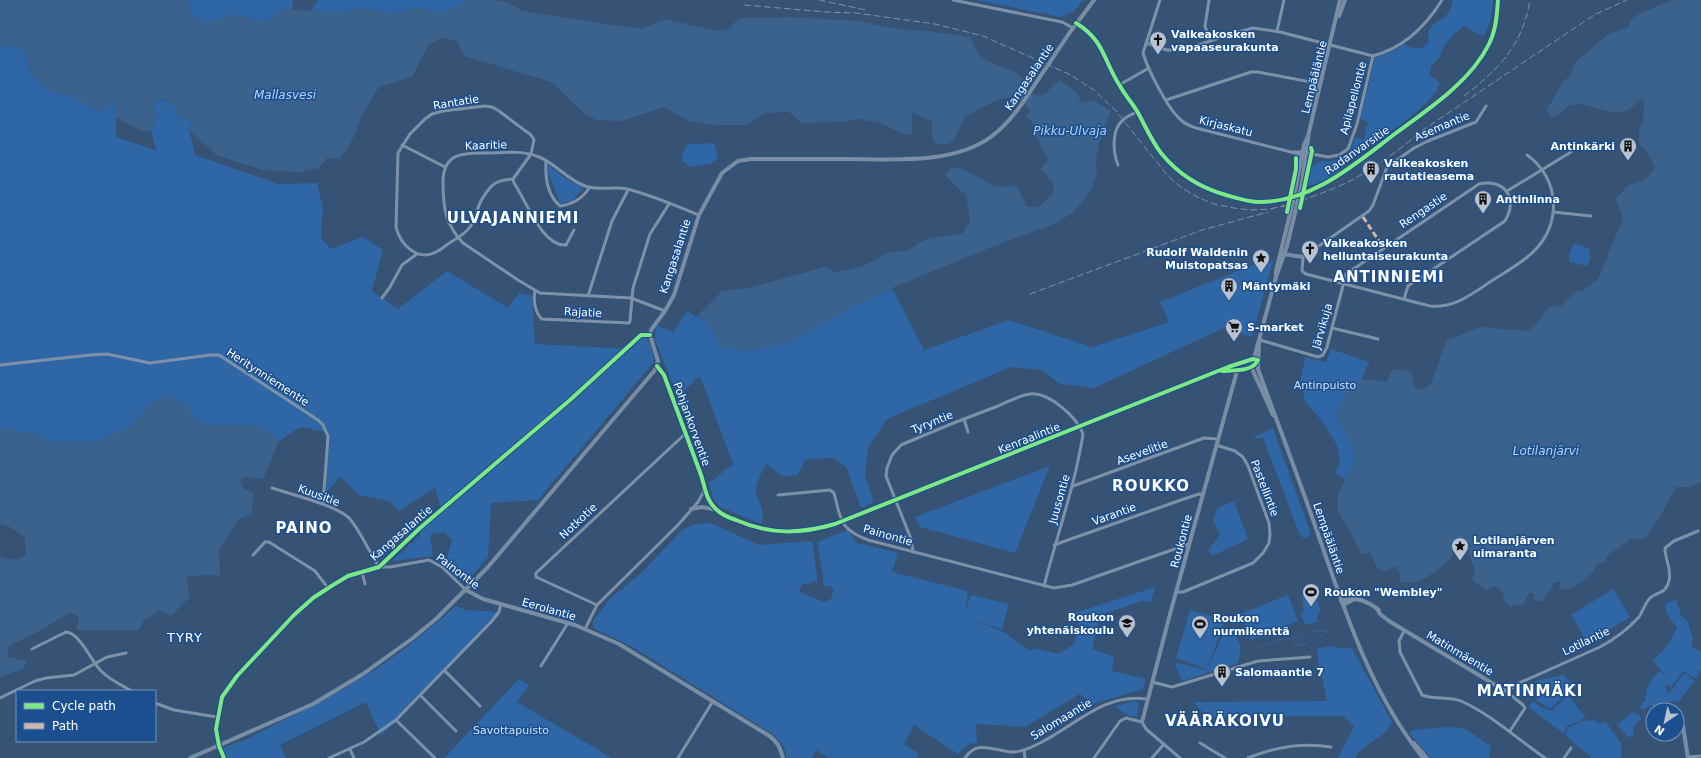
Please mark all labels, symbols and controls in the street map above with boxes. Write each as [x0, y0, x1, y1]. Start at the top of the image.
place label: Valkeakosken vapaaseurakunta [1171, 28, 1279, 54]
church icon: Valkeakosken vapaaseurakunta [1148, 30, 1168, 55]
street label: Lempääläntie [1299, 39, 1330, 115]
street label: Kangasalantie [1002, 41, 1057, 113]
street label: Apilapellontie [1337, 60, 1370, 136]
water label: Mallasvesi [254, 88, 317, 102]
street label: Rantatie [432, 92, 480, 113]
street label: Asemantie [1413, 109, 1472, 144]
street label: Kirjaskatu [1198, 114, 1254, 139]
street label: Radanvarsitie [1323, 123, 1392, 177]
water label: Pikku-Ulvaja [1033, 124, 1107, 138]
building icon: Antinkärki [1618, 136, 1638, 161]
street label: Kaaritie [465, 138, 508, 153]
place label: Antinkärki [1551, 140, 1615, 153]
place label: Valkeakosken rautatieasema [1384, 157, 1474, 183]
building icon: Valkeakosken rautatieasema [1361, 159, 1381, 184]
building icon: Antinlinna [1473, 189, 1493, 214]
street label: Rengastie [1397, 190, 1450, 231]
place label: Antinlinna [1496, 193, 1560, 206]
district label: ULVAJANNIEMI [447, 209, 579, 227]
street label: Kangasalantie [657, 217, 694, 295]
place label: Valkeakosken helluntaiseurakunta [1323, 237, 1448, 263]
church icon: Valkeakosken helluntaiseurakunta [1300, 239, 1320, 264]
place label: Rudolf Waldenin Muistopatsas [1146, 246, 1248, 272]
place icon: Rudolf Waldenin Muistopatsas [1251, 248, 1271, 273]
district label: ANTINNIEMI [1333, 268, 1445, 286]
building icon: Mäntymäki [1219, 276, 1239, 301]
place label: Mäntymäki [1242, 280, 1311, 293]
street label: Järvikuja [1309, 302, 1335, 351]
street label: Rajatie [564, 305, 603, 320]
supermarket icon: S-market [1224, 317, 1244, 342]
place label: S-market [1247, 321, 1304, 334]
street label: Heritynniementie [224, 346, 312, 409]
park label: Antinpuisto [1294, 379, 1357, 392]
street label: Pohjankorventie [670, 380, 713, 468]
street label: Tyryntie [909, 408, 955, 437]
street label: Kenraalintie [996, 420, 1062, 457]
street label: Asevelitie [1115, 437, 1170, 468]
water label: Lotilanjärvi [1513, 444, 1580, 458]
street label: Pastellintie [1248, 458, 1281, 519]
street label: Juusontie [1046, 473, 1073, 526]
district label: ROUKKO [1112, 477, 1190, 495]
street label: Kuusitie [296, 482, 342, 509]
street label: Varantie [1090, 500, 1138, 528]
street label: Notkotie [557, 501, 600, 542]
street label: Lempääläntie [1310, 501, 1347, 576]
street label: Kangasalantie [368, 503, 435, 564]
street label: Roukontie [1168, 513, 1195, 569]
district label: PAINO [275, 519, 333, 537]
street label: Painontie [862, 522, 914, 549]
place label: Lotilanjärven uimaranta [1473, 534, 1555, 560]
place icon: Lotilanjärven uimaranta [1450, 536, 1470, 561]
street label: Painontie [434, 551, 482, 592]
sports icon: Roukon "Wembley" [1301, 582, 1321, 607]
place label: Roukon "Wembley" [1324, 586, 1443, 599]
street label: Eerolantie [520, 596, 578, 623]
place label: Roukon yhtenäiskoulu [1027, 611, 1114, 637]
place label: Roukon nurmikenttä [1213, 612, 1290, 638]
school or university icon: Roukon yhtenäiskoulu [1117, 613, 1137, 638]
sports icon: Roukon nurmikenttä [1190, 614, 1210, 639]
street label: Lotilantie [1560, 624, 1612, 658]
street label: Matinmäentie [1424, 628, 1496, 679]
district label: TYRY [166, 630, 203, 645]
building icon: Salomaantie 7 [1212, 662, 1232, 687]
place label: Salomaantie 7 [1235, 666, 1324, 679]
district label: MATINMÄKI [1477, 681, 1583, 700]
legend [16, 690, 156, 742]
street label: Salomaantie [1028, 696, 1094, 743]
text: Cycle path [52, 699, 116, 713]
north arrow [1645, 702, 1685, 742]
district label: VÄÄRÄKOIVU [1165, 711, 1285, 730]
text: Path [52, 719, 78, 733]
text: N [1652, 722, 1667, 738]
park label: Savottapuisto [473, 724, 549, 737]

